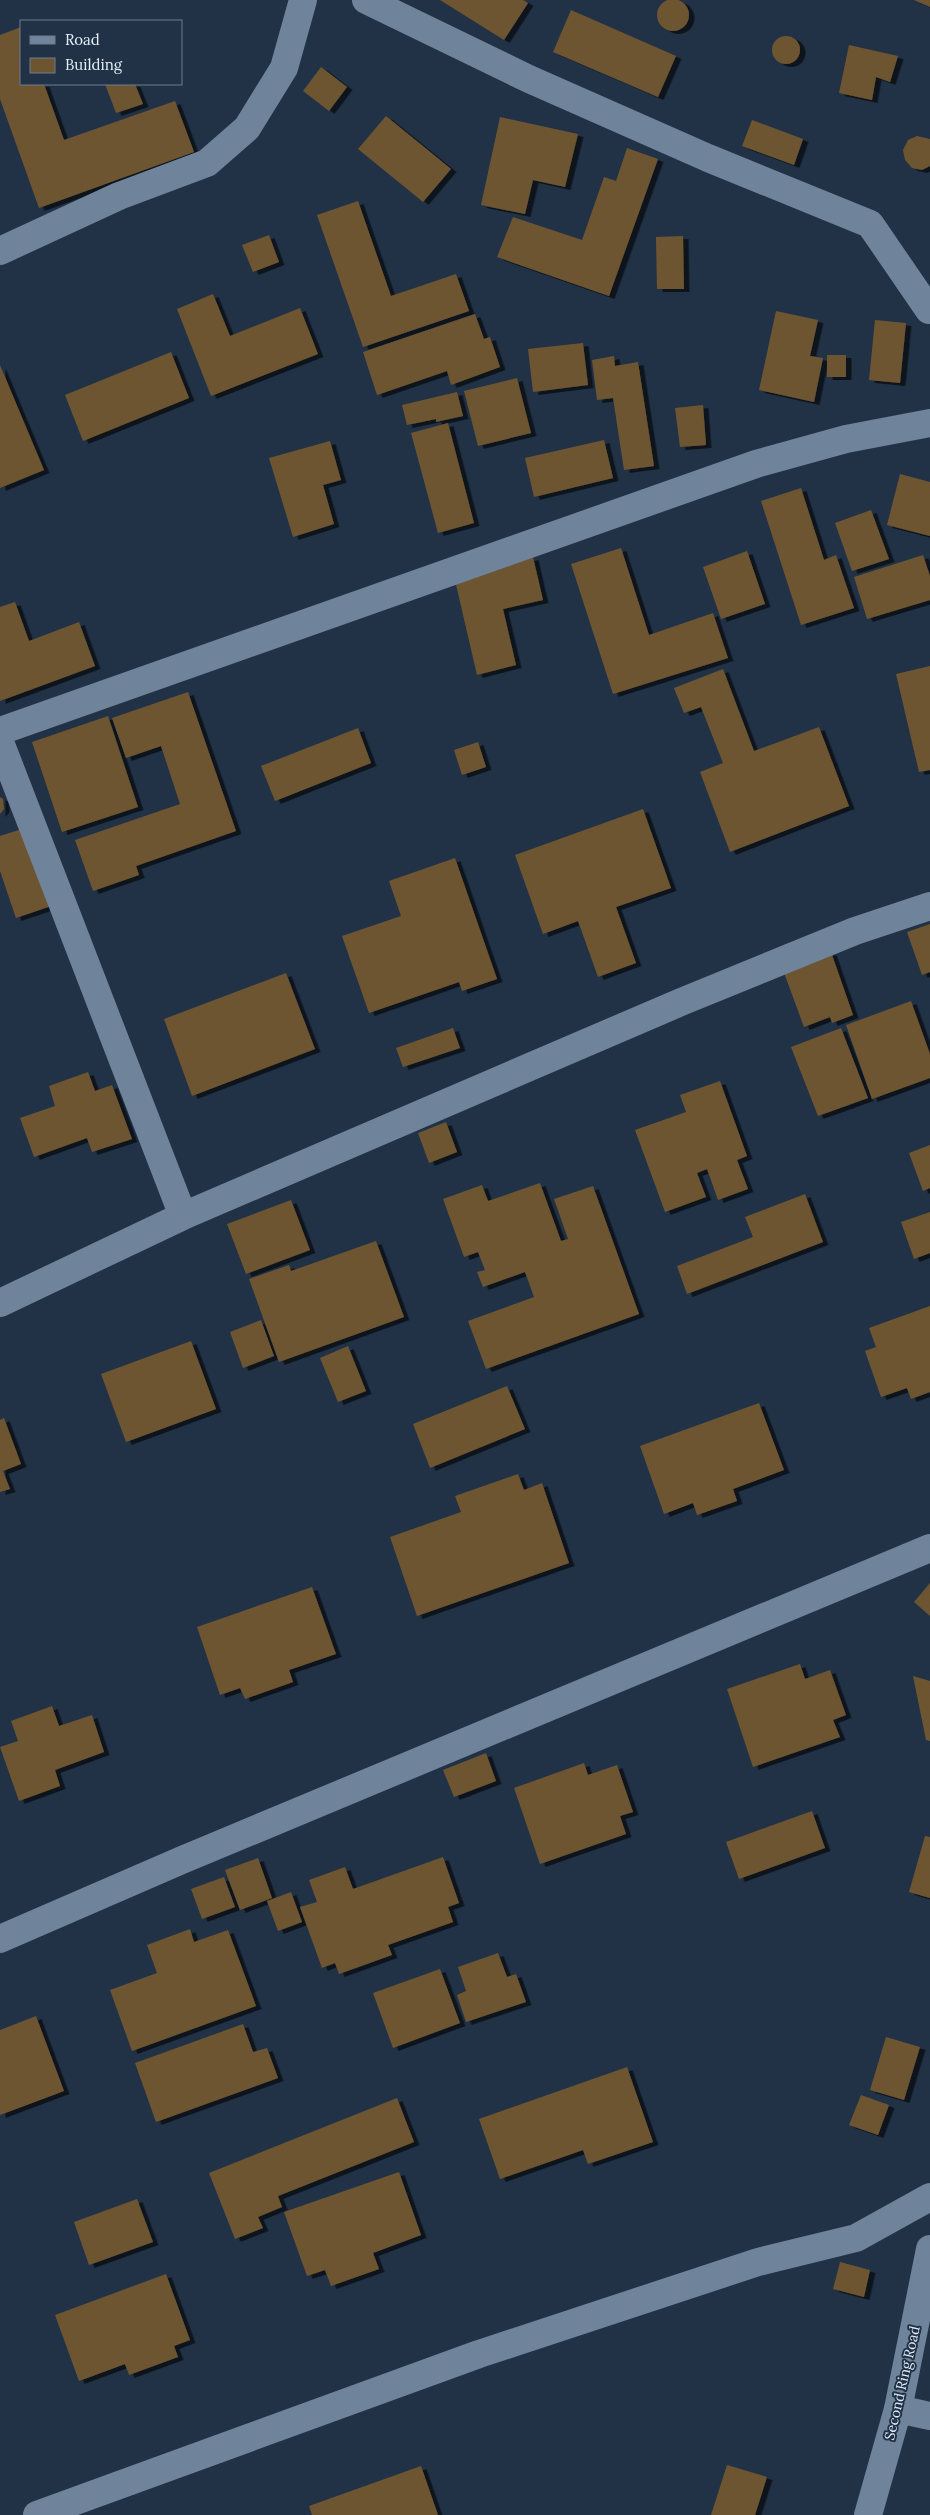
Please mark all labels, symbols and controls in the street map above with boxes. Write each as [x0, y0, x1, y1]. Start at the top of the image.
legend [20, 20, 182, 85]
text: Road [65, 30, 100, 49]
text: Building [65, 55, 123, 74]
street label: Second Ring Road [880, 2324, 924, 2442]

